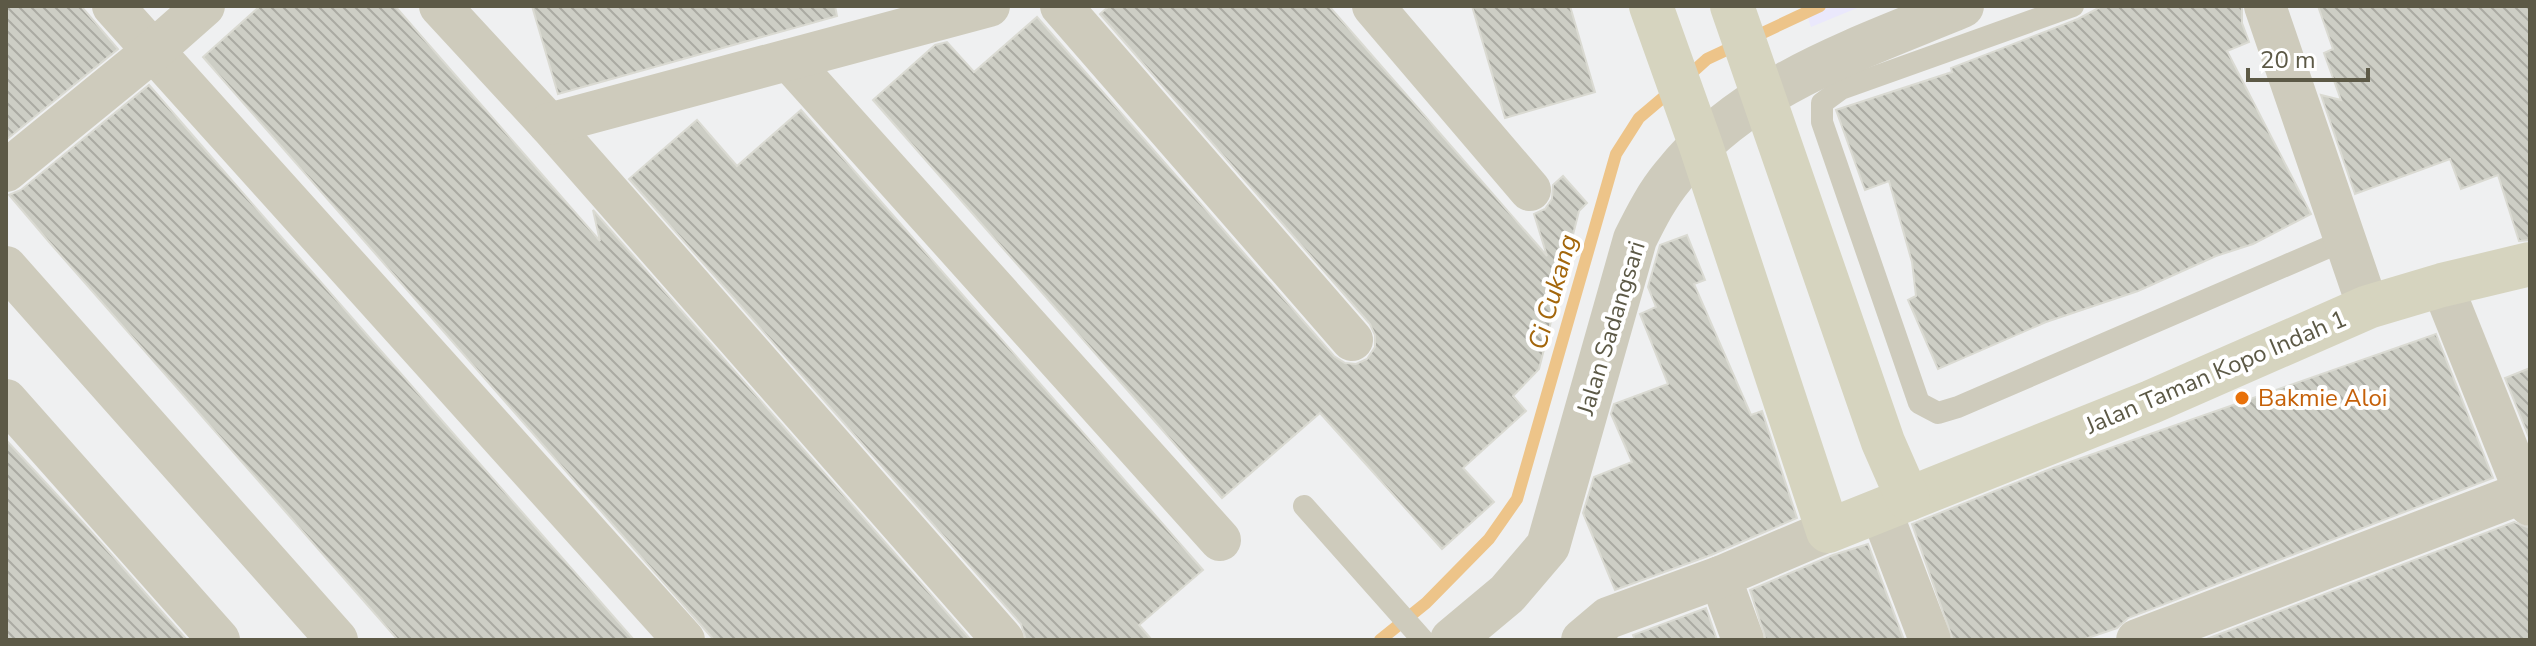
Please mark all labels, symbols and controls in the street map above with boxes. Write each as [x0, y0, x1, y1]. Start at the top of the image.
scale bar [2248, 32, 2368, 82]
text: 20 m [2260, 44, 2316, 76]
water label: Ci Cukang [1520, 230, 1586, 354]
street label: Jalan Sadangsari [1569, 237, 1653, 420]
street label: Jalan Taman Kopo Indah 1 [2080, 302, 2351, 442]
place label: Bakmie Aloi [2258, 382, 2387, 414]
marker: Bakmie Aloi [2233, 389, 2251, 407]

